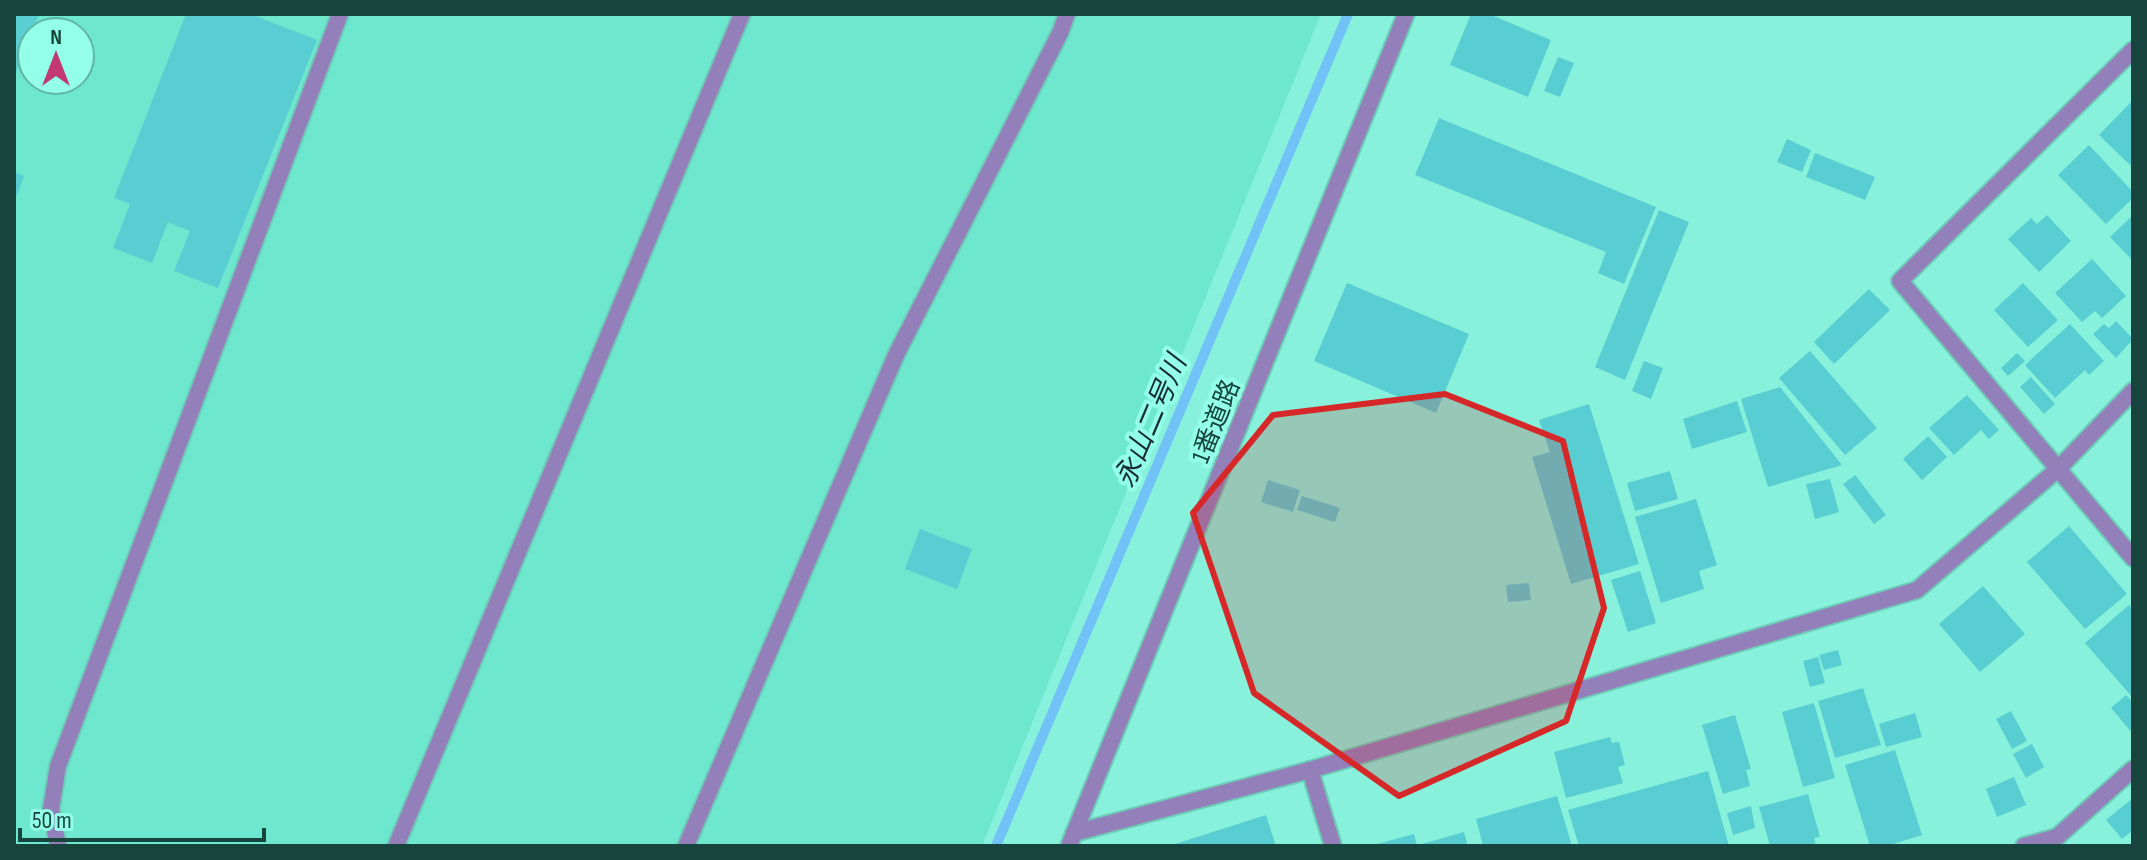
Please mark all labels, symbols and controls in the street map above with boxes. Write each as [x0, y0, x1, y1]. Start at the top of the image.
north arrow [16, 16, 96, 96]
text: N [50, 24, 62, 51]
water label: 永山二号川 [1109, 348, 1195, 492]
street label: 1番道路 [1186, 375, 1247, 468]
scale bar [20, 792, 264, 842]
text: 50 m [32, 806, 72, 835]

